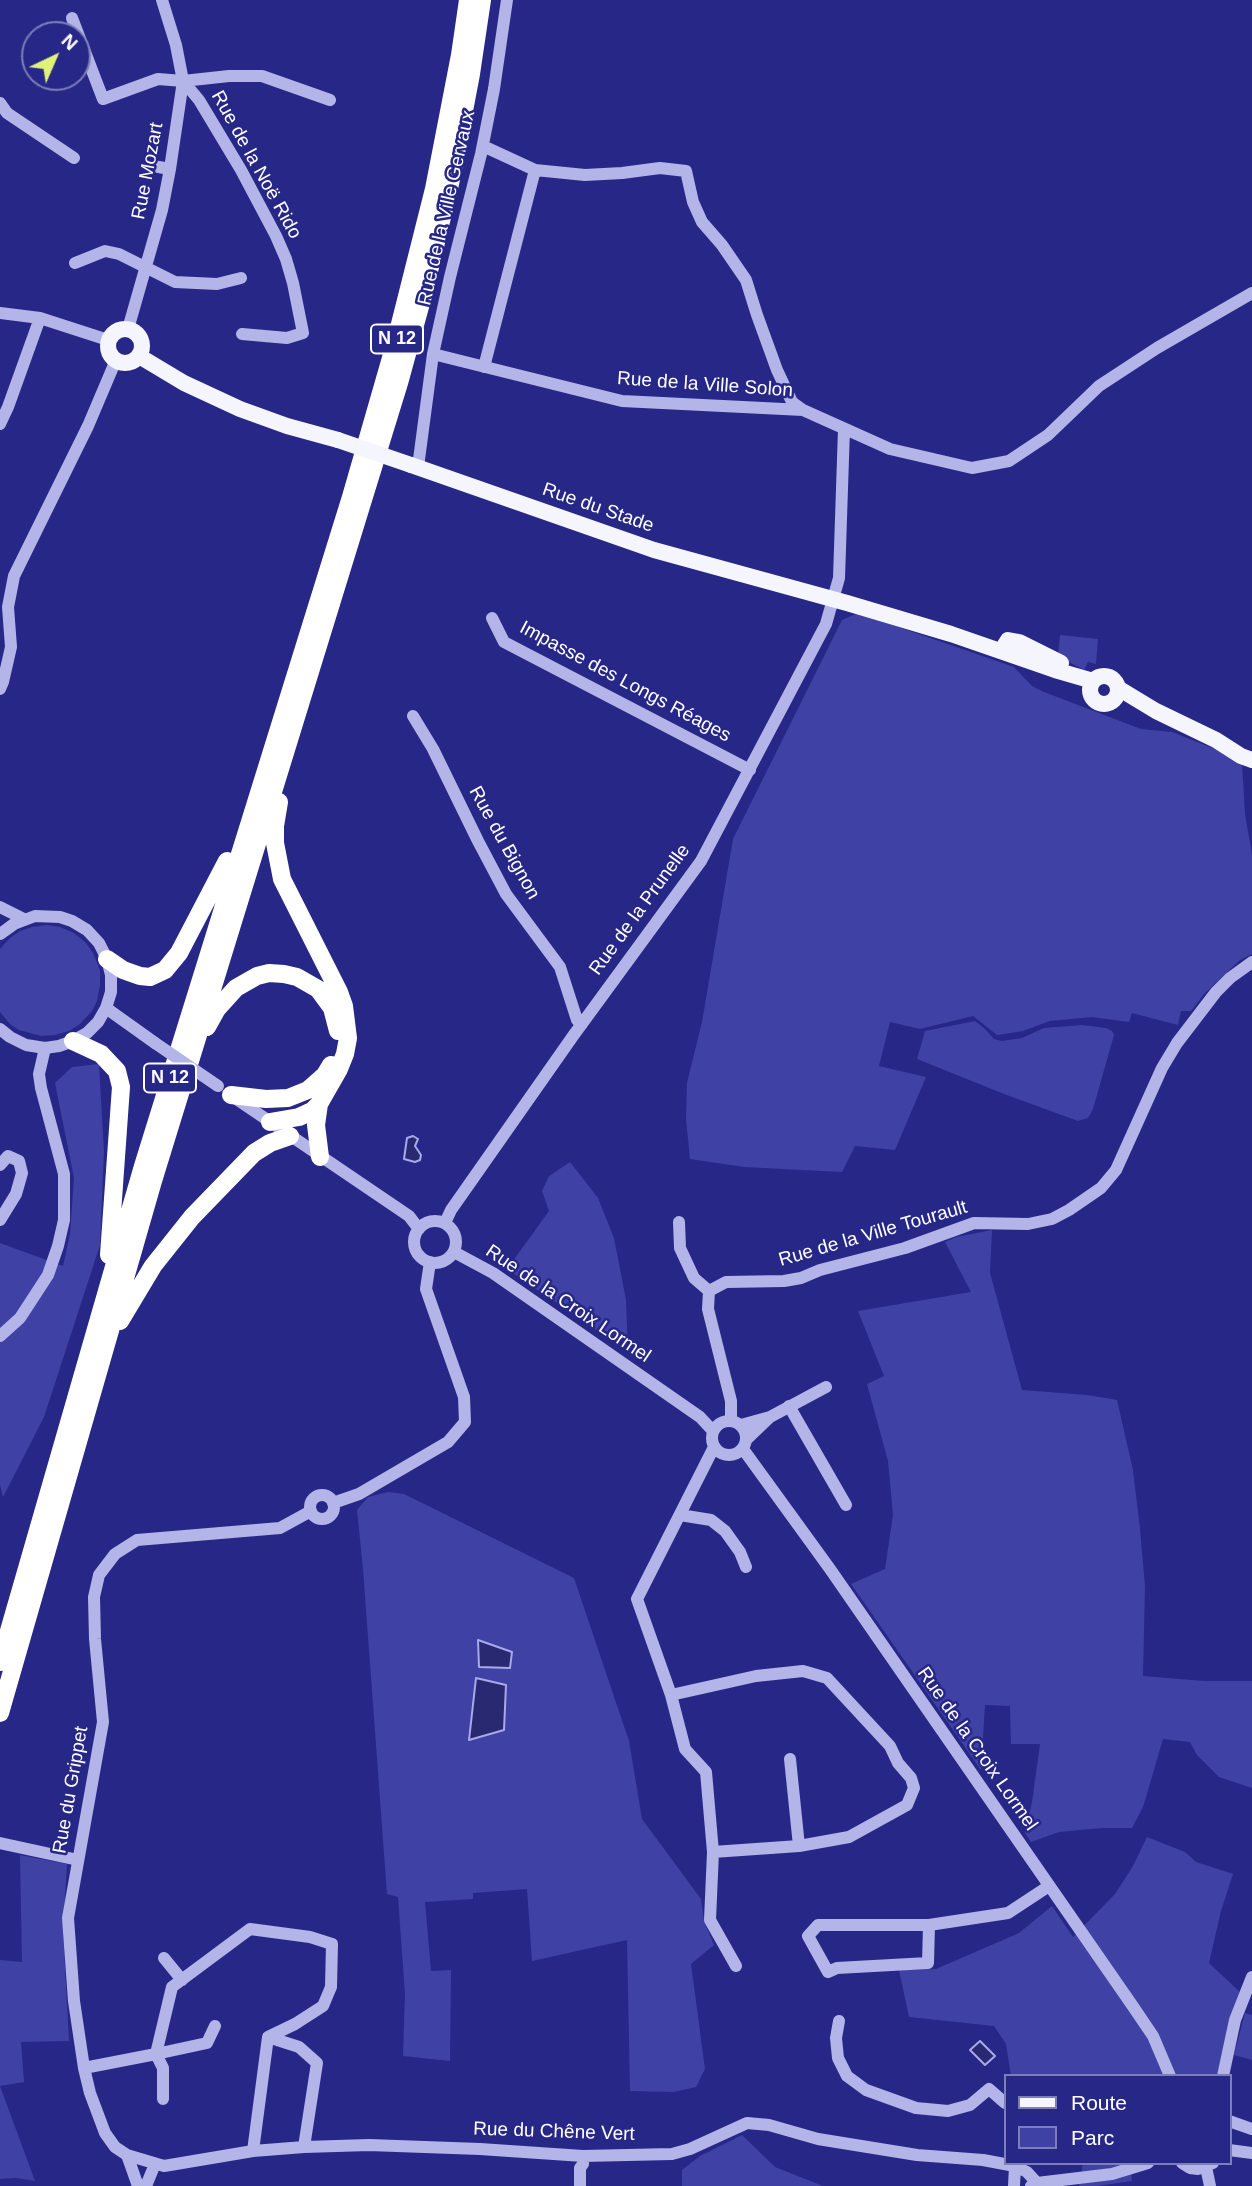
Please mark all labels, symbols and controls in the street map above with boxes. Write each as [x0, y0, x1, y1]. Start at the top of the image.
north arrow [21, 21, 91, 91]
text: N [57, 30, 82, 54]
street label: Rue de la Noë Rido [206, 87, 306, 243]
street label: Rue de la Ville Gervaux [413, 108, 481, 308]
street label: Rue Mozart [127, 121, 169, 221]
road number: N 12 [371, 324, 423, 354]
street label: Rue de la Ville Solon [616, 367, 794, 403]
street label: Rue du Stade [539, 478, 657, 538]
street label: Impasse des Longs Réages [516, 617, 734, 747]
street label: Rue du Bignon [464, 782, 544, 904]
street label: Rue de la Prunelle [585, 840, 695, 980]
road number: N 12 [144, 1064, 196, 1092]
street label: Rue de la Ville Tourault [776, 1196, 970, 1272]
street label: Rue de la Croix Lormel [481, 1240, 655, 1368]
street label: Rue de la Croix Lormel [912, 1663, 1042, 1835]
street label: Rue du Grippet [49, 1725, 93, 1855]
legend [1004, 2074, 1231, 2165]
text: Route [1071, 2091, 1127, 2114]
street label: Rue du Chêne Vert [473, 2118, 635, 2146]
text: Parc [1071, 2126, 1114, 2149]

